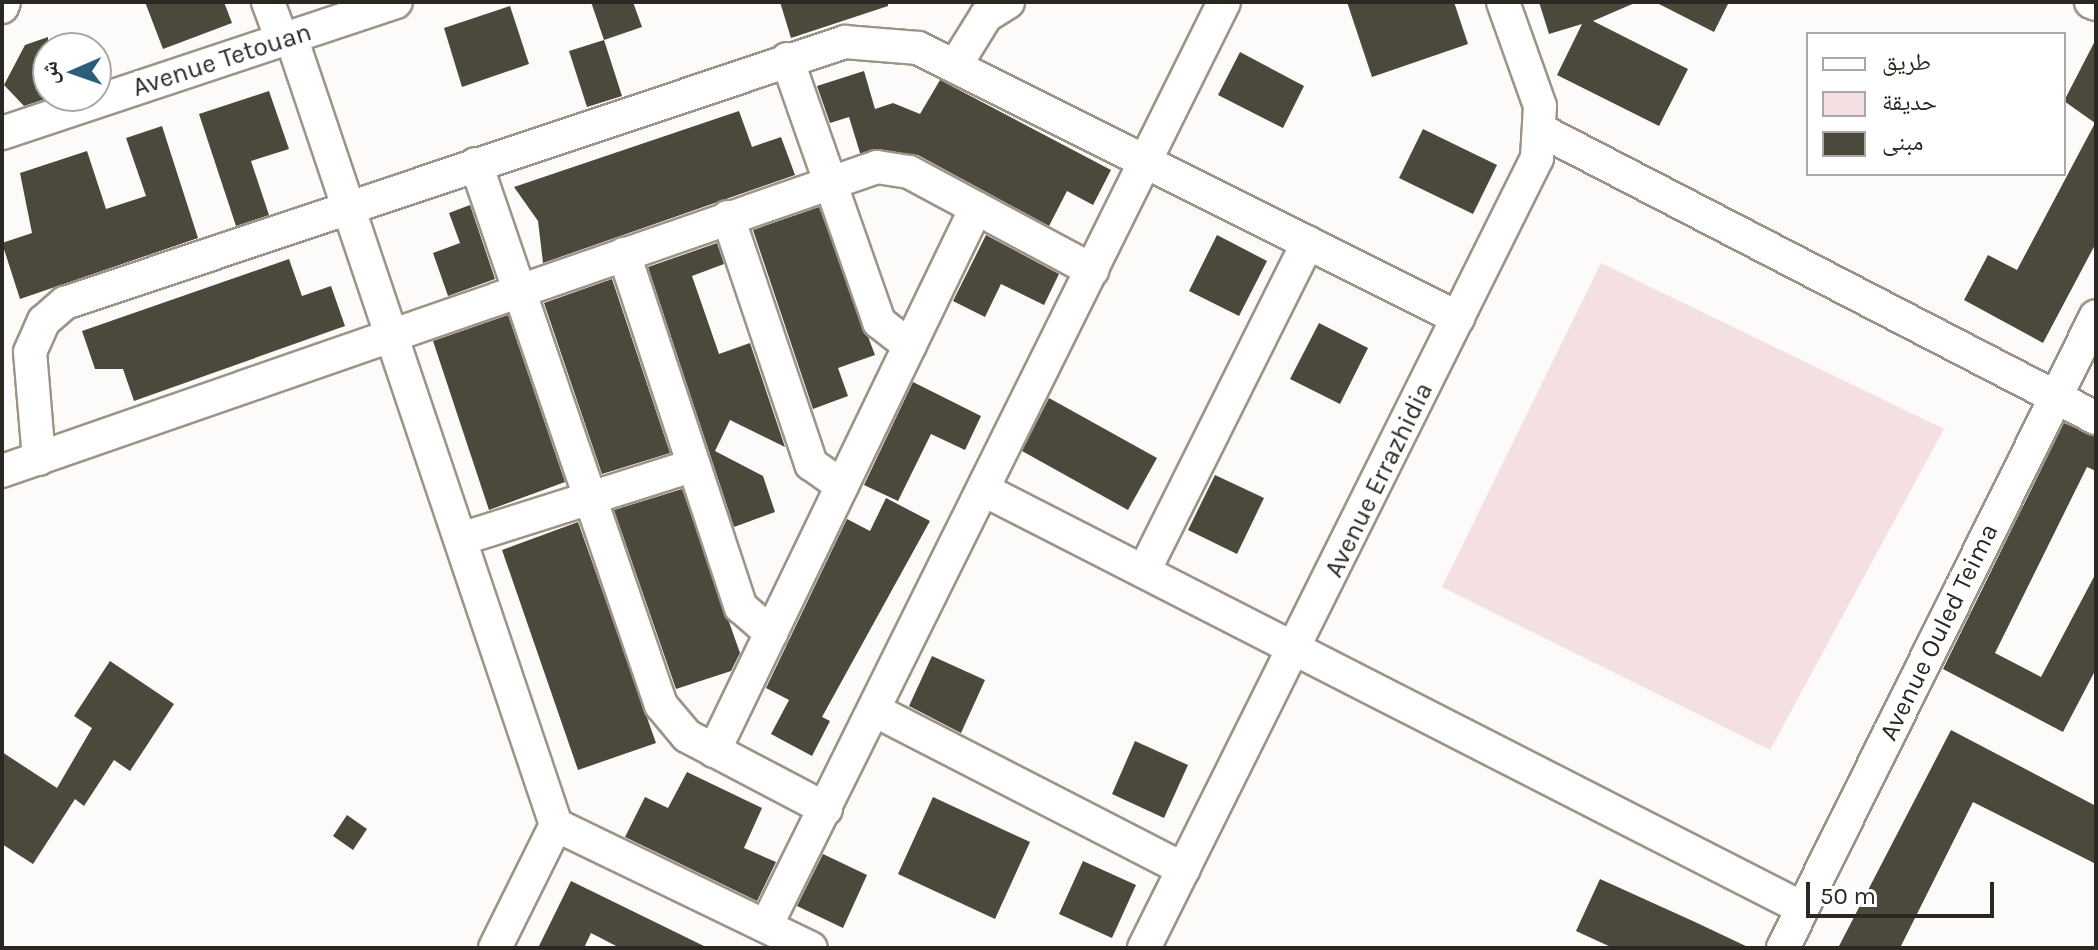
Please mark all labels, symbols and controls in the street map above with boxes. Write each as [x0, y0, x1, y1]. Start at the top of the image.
street label: Avenue Tetouan [129, 16, 315, 104]
north arrow [32, 32, 112, 112]
legend [1806, 32, 2066, 176]
text: طريق [1882, 48, 1931, 76]
text: ش [37, 61, 63, 85]
text: حديقة [1882, 88, 1937, 116]
text: مبنى [1882, 128, 1923, 156]
street label: Avenue Errazhidia [1318, 378, 1440, 582]
street label: Avenue Ouled Teima [1873, 519, 2005, 745]
scale bar [1810, 866, 1998, 916]
text: 50 m [1820, 882, 1876, 910]

